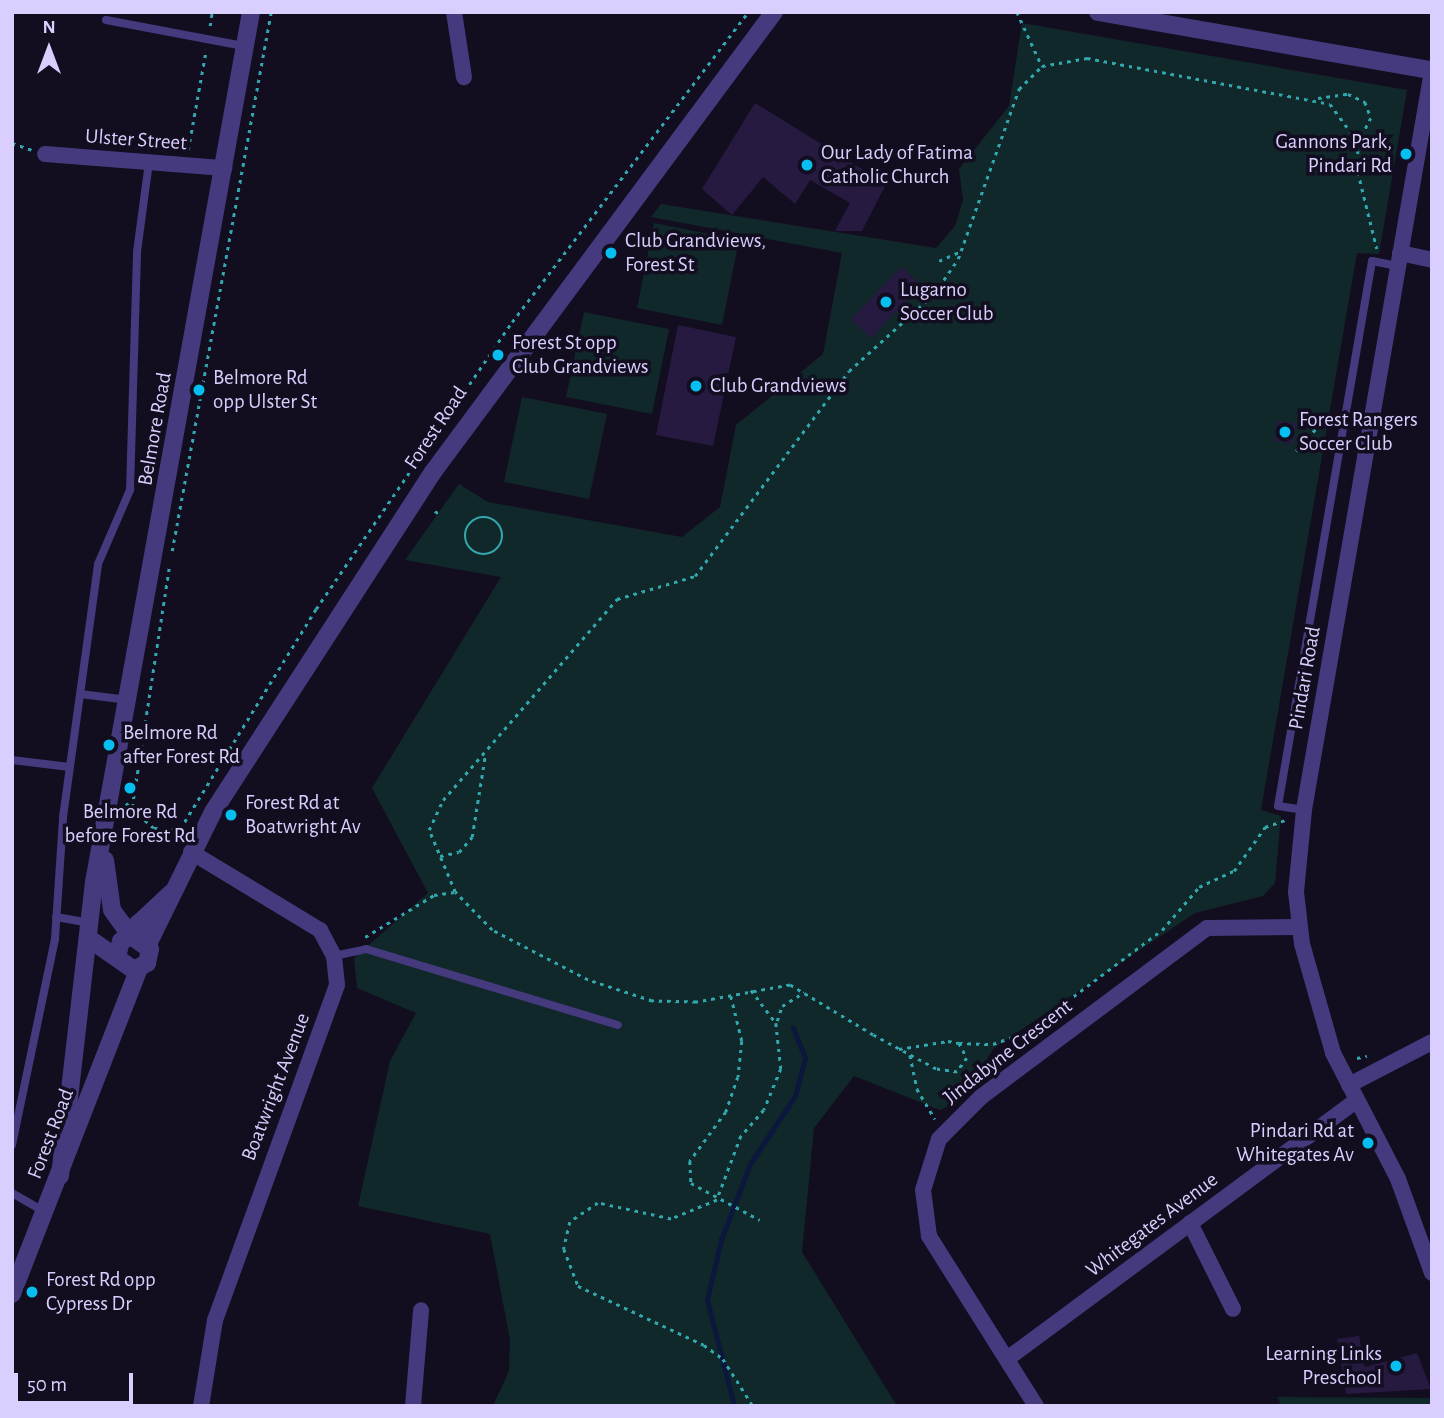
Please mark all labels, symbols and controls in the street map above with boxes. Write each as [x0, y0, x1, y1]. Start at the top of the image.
north arrow [14, 14, 84, 84]
text: N [42, 18, 56, 37]
street label: Ulster Street [84, 124, 188, 156]
place label: Gannons Park, Pindari Rd [1275, 129, 1392, 179]
place label: Our Lady of Fatima Catholic Church [821, 140, 973, 190]
marker: Gannons Park, Pindari Rd [1398, 146, 1414, 162]
marker: Our Lady of Fatima Catholic Church [799, 157, 815, 173]
place label: Club Grandviews, Forest St [625, 228, 766, 278]
marker: Club Grandviews, Forest St [603, 245, 619, 261]
place label: Lugarno Soccer Club [900, 277, 994, 327]
marker: Lugarno Soccer Club [878, 294, 894, 310]
place label: Forest St opp Club Grandviews [512, 330, 649, 380]
marker: Forest St opp Club Grandviews [490, 347, 506, 363]
place label: Belmore Rd opp Ulster St [213, 365, 317, 415]
street label: Belmore Road [133, 370, 177, 488]
place label: Club Grandviews [710, 373, 847, 399]
marker: Club Grandviews [688, 378, 704, 394]
marker: Belmore Rd opp Ulster St [191, 382, 207, 398]
street label: Forest Road [399, 382, 473, 474]
place label: Forest Rangers Soccer Club [1299, 407, 1418, 457]
marker: Forest Rangers Soccer Club [1277, 424, 1293, 440]
street label: Pindari Road [1284, 624, 1326, 732]
place label: Belmore Rd after Forest Rd [123, 720, 240, 770]
marker: Belmore Rd after Forest Rd [101, 737, 117, 753]
marker: Belmore Rd before Forest Rd [122, 780, 138, 796]
place label: Forest Rd at Boatwright Av [245, 790, 361, 840]
place label: Belmore Rd before Forest Rd [64, 799, 196, 849]
marker: Forest Rd at Boatwright Av [223, 807, 239, 823]
street label: Jindabyne Crescent [939, 994, 1077, 1110]
street label: Boatwright Avenue [236, 1010, 316, 1164]
street label: Forest Road [22, 1085, 80, 1183]
place label: Pindari Rd at Whitegates Av [1236, 1118, 1354, 1168]
marker: Pindari Rd at Whitegates Av [1360, 1135, 1376, 1151]
street label: Whitegates Avenue [1081, 1167, 1223, 1283]
place label: Forest Rd opp Cypress Dr [46, 1267, 156, 1317]
marker: Forest Rd opp Cypress Dr [24, 1284, 40, 1300]
place label: Learning Links Preschool [1265, 1341, 1382, 1391]
scale bar [18, 1358, 136, 1402]
marker: Learning Links Preschool [1388, 1358, 1404, 1374]
text: 50 m [27, 1374, 67, 1395]

